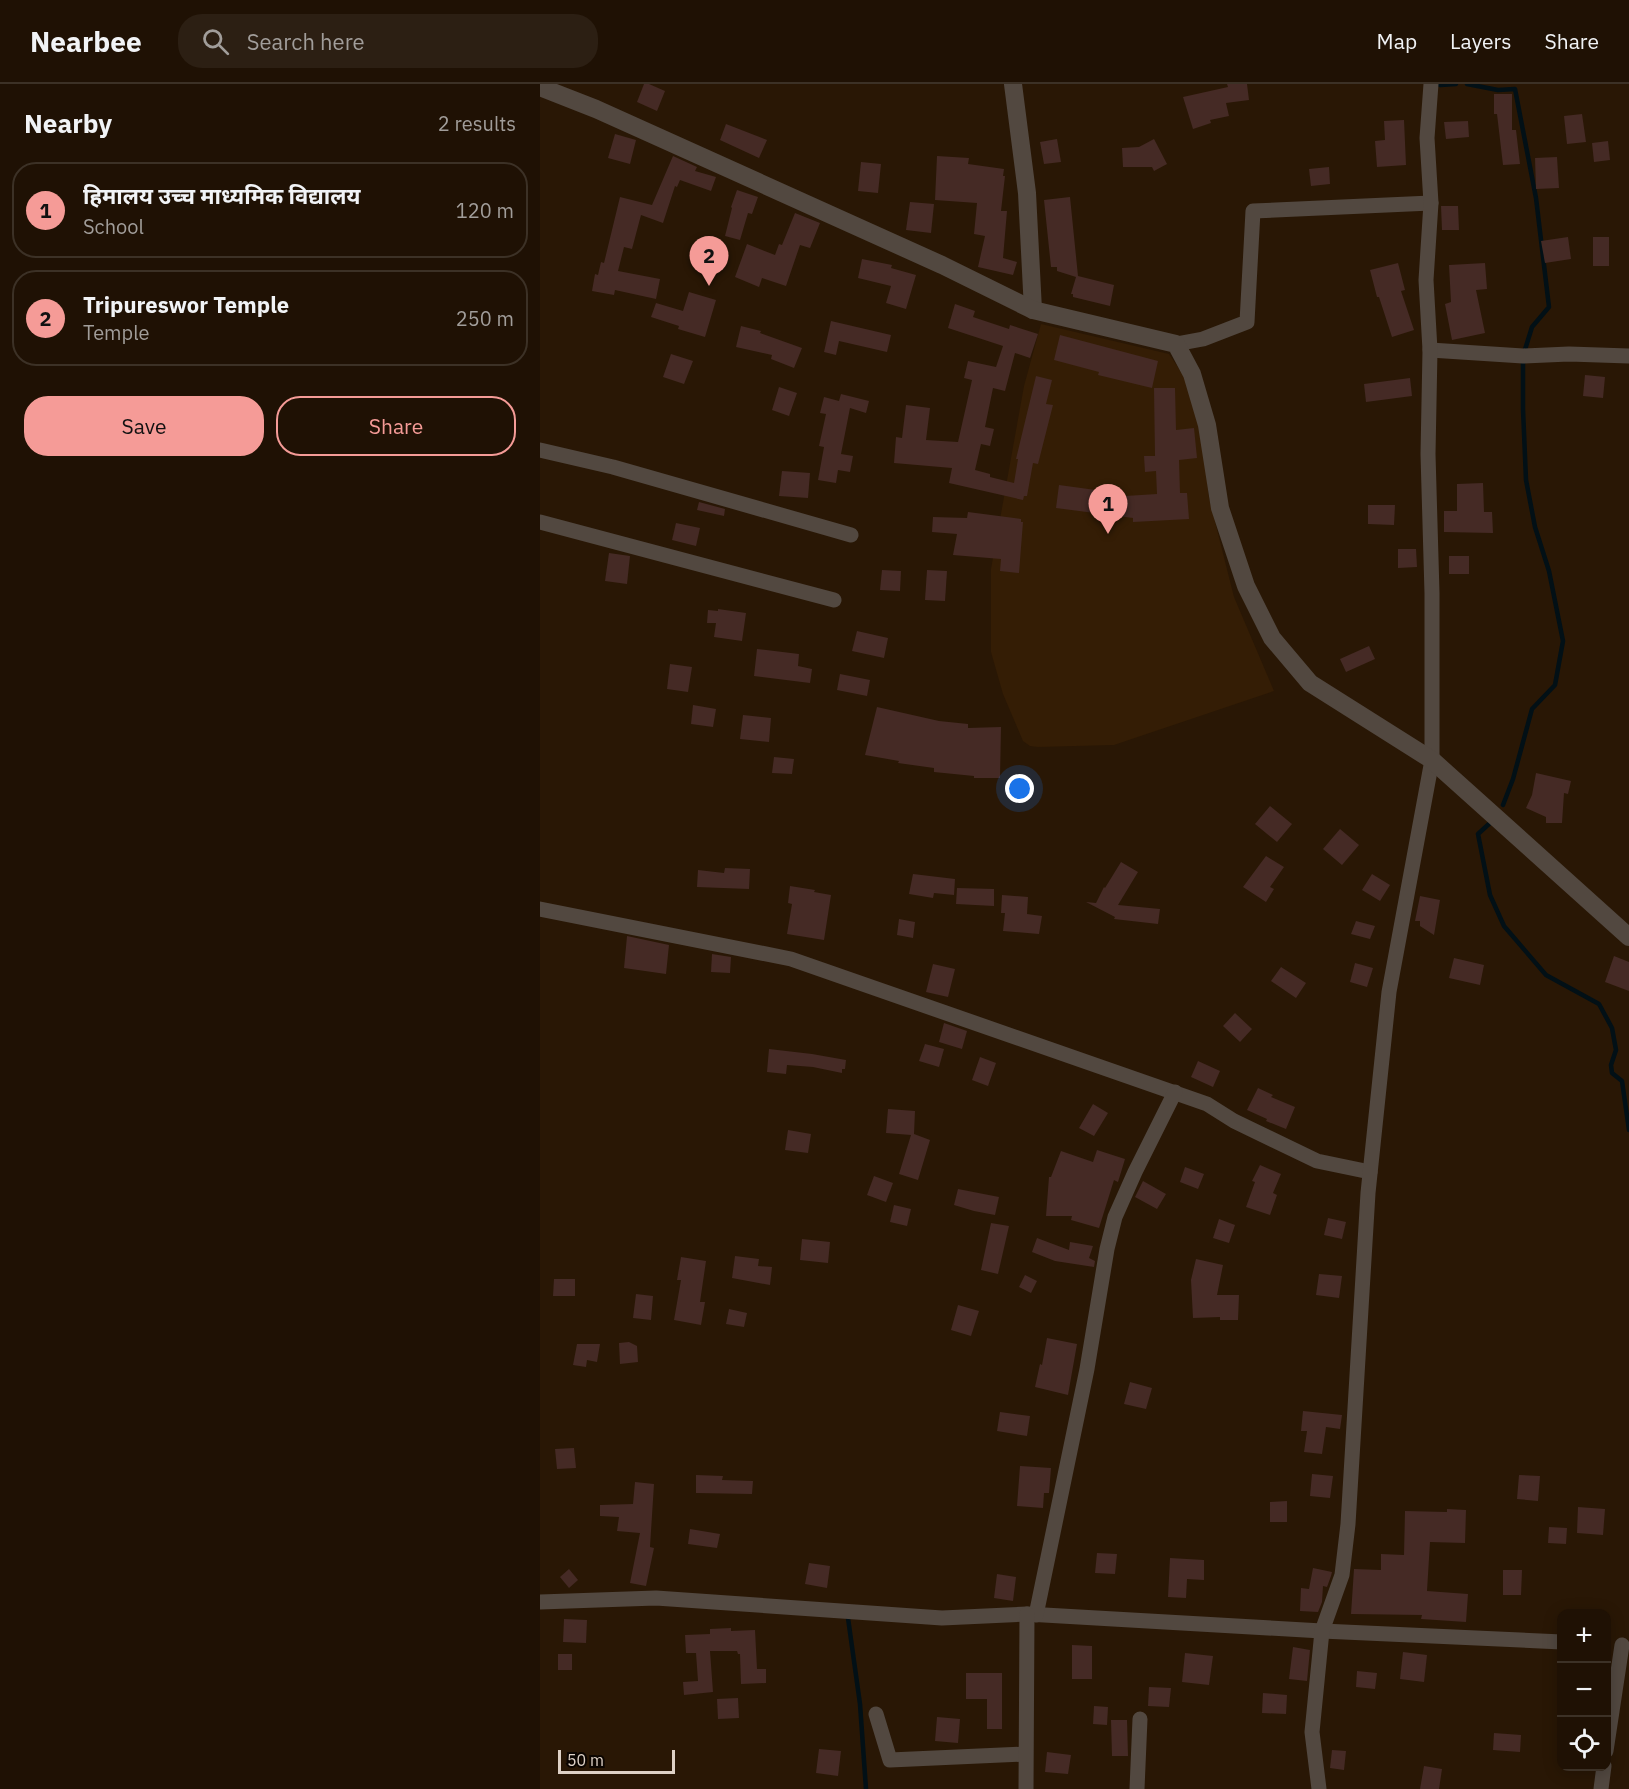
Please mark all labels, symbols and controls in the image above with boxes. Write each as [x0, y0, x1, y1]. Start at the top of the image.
search box [178, 14, 598, 68]
text: Nearbee [30, 23, 142, 60]
icon: search [199, 25, 232, 58]
text: Search here [247, 27, 365, 56]
text: Map [1377, 27, 1417, 55]
text: Layers [1450, 27, 1512, 55]
text: Share [1545, 27, 1599, 55]
text: Nearby [24, 106, 112, 140]
text: 2 results [438, 110, 516, 137]
text: हिमालय उच्च माध्यमिक विद्यालय [83, 181, 360, 210]
text: 1 [40, 197, 52, 224]
text: 120 m [456, 197, 514, 224]
text: School [83, 213, 144, 240]
pin: 2 [690, 236, 728, 286]
text: Tripureswor Temple [83, 290, 289, 319]
text: 2 [40, 305, 52, 332]
text: 250 m [456, 305, 514, 332]
text: Temple [83, 319, 150, 346]
button: Save [24, 396, 264, 456]
button: Share [276, 396, 516, 456]
pin: 1 [1088, 484, 1128, 534]
your location [1005, 774, 1034, 803]
map controls [1557, 1609, 1611, 1771]
button: + [1557, 1609, 1611, 1663]
button: − [1557, 1663, 1611, 1717]
button: locate [1557, 1717, 1611, 1771]
scale bar [558, 1747, 675, 1774]
text: 50 m [567, 1750, 604, 1770]

